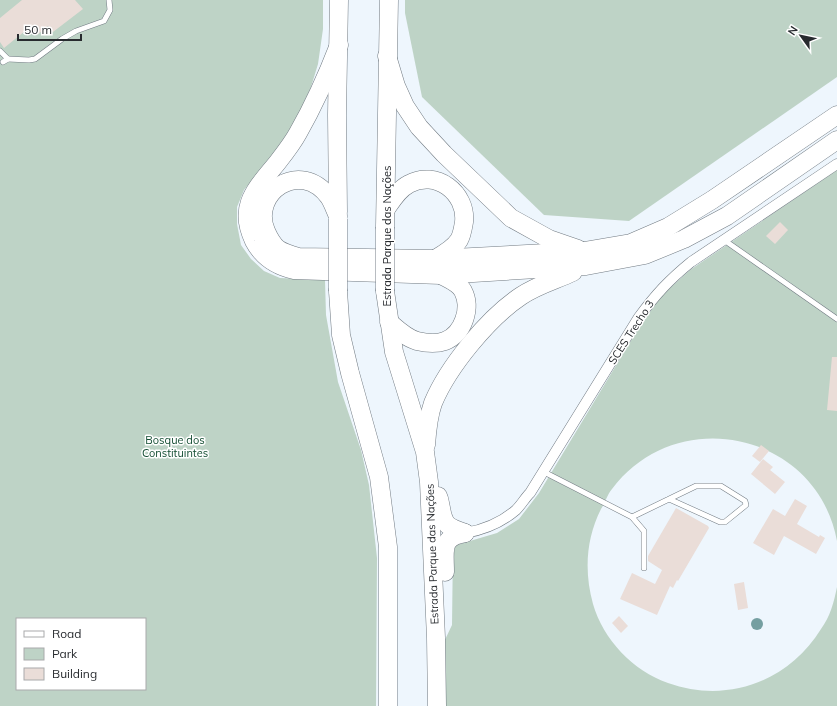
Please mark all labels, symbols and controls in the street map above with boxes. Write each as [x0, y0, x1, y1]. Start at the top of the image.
scale bar [18, 16, 81, 42]
north arrow [781, 16, 821, 56]
text: 50 m [24, 22, 52, 37]
text: N [784, 23, 801, 38]
street label: Estrada Parque das Nações [380, 166, 394, 306]
street label: SCES Trecho 3 [605, 297, 657, 367]
park label: Bosque dos Constituintes [142, 433, 208, 460]
street label: Estrada Parque das Nações [423, 483, 441, 625]
legend [16, 618, 146, 690]
text: Road [52, 626, 81, 641]
text: Park [52, 646, 78, 661]
text: Building [52, 666, 97, 681]

